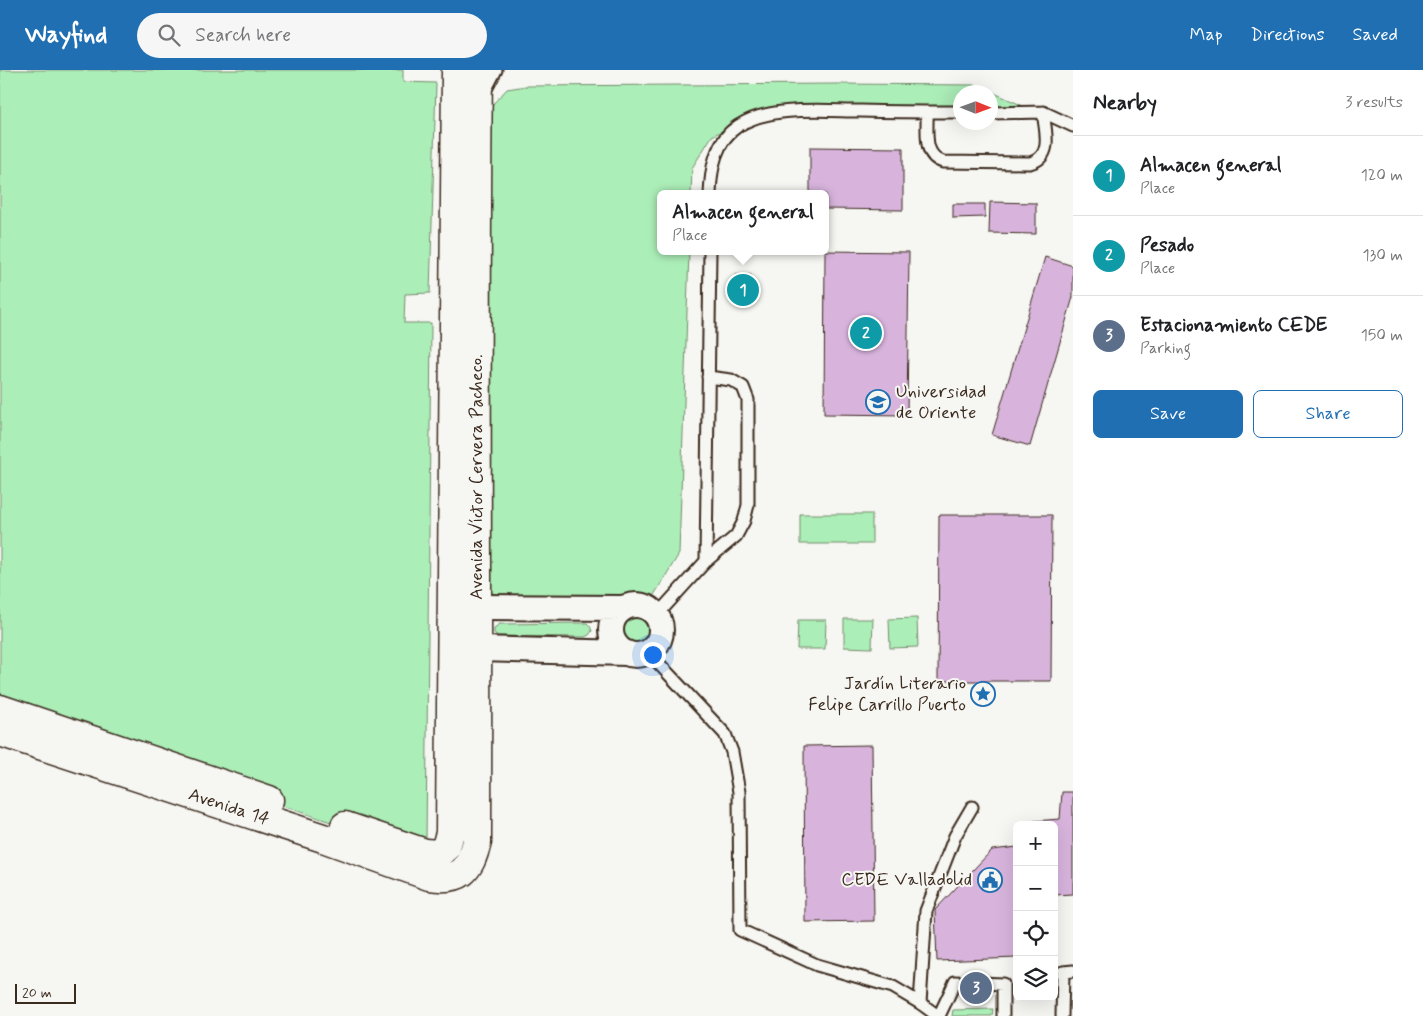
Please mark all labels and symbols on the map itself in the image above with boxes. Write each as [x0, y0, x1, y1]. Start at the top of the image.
north arrow [953, 85, 998, 130]
pin: 1 [727, 271, 759, 309]
pin: 2 [850, 314, 882, 352]
street label: Avenida Víctor Cervera Pacheco. [465, 354, 489, 600]
place label: Universidad de Oriente [896, 380, 986, 425]
school or university icon: Universidad de Oriente [865, 389, 891, 415]
your location [640, 642, 666, 668]
place label: Jardín Literario Felipe Carrillo Puerto [808, 672, 966, 717]
place icon: Jardín Literario Felipe Carrillo Puerto [970, 681, 996, 707]
street label: Avenida 14 [185, 783, 273, 831]
public building icon: CEDE Valladolid [977, 867, 1003, 893]
place label: CEDE Valladolid [841, 868, 972, 892]
pin: 3 [960, 969, 992, 1007]
scale bar [15, 981, 76, 1004]

